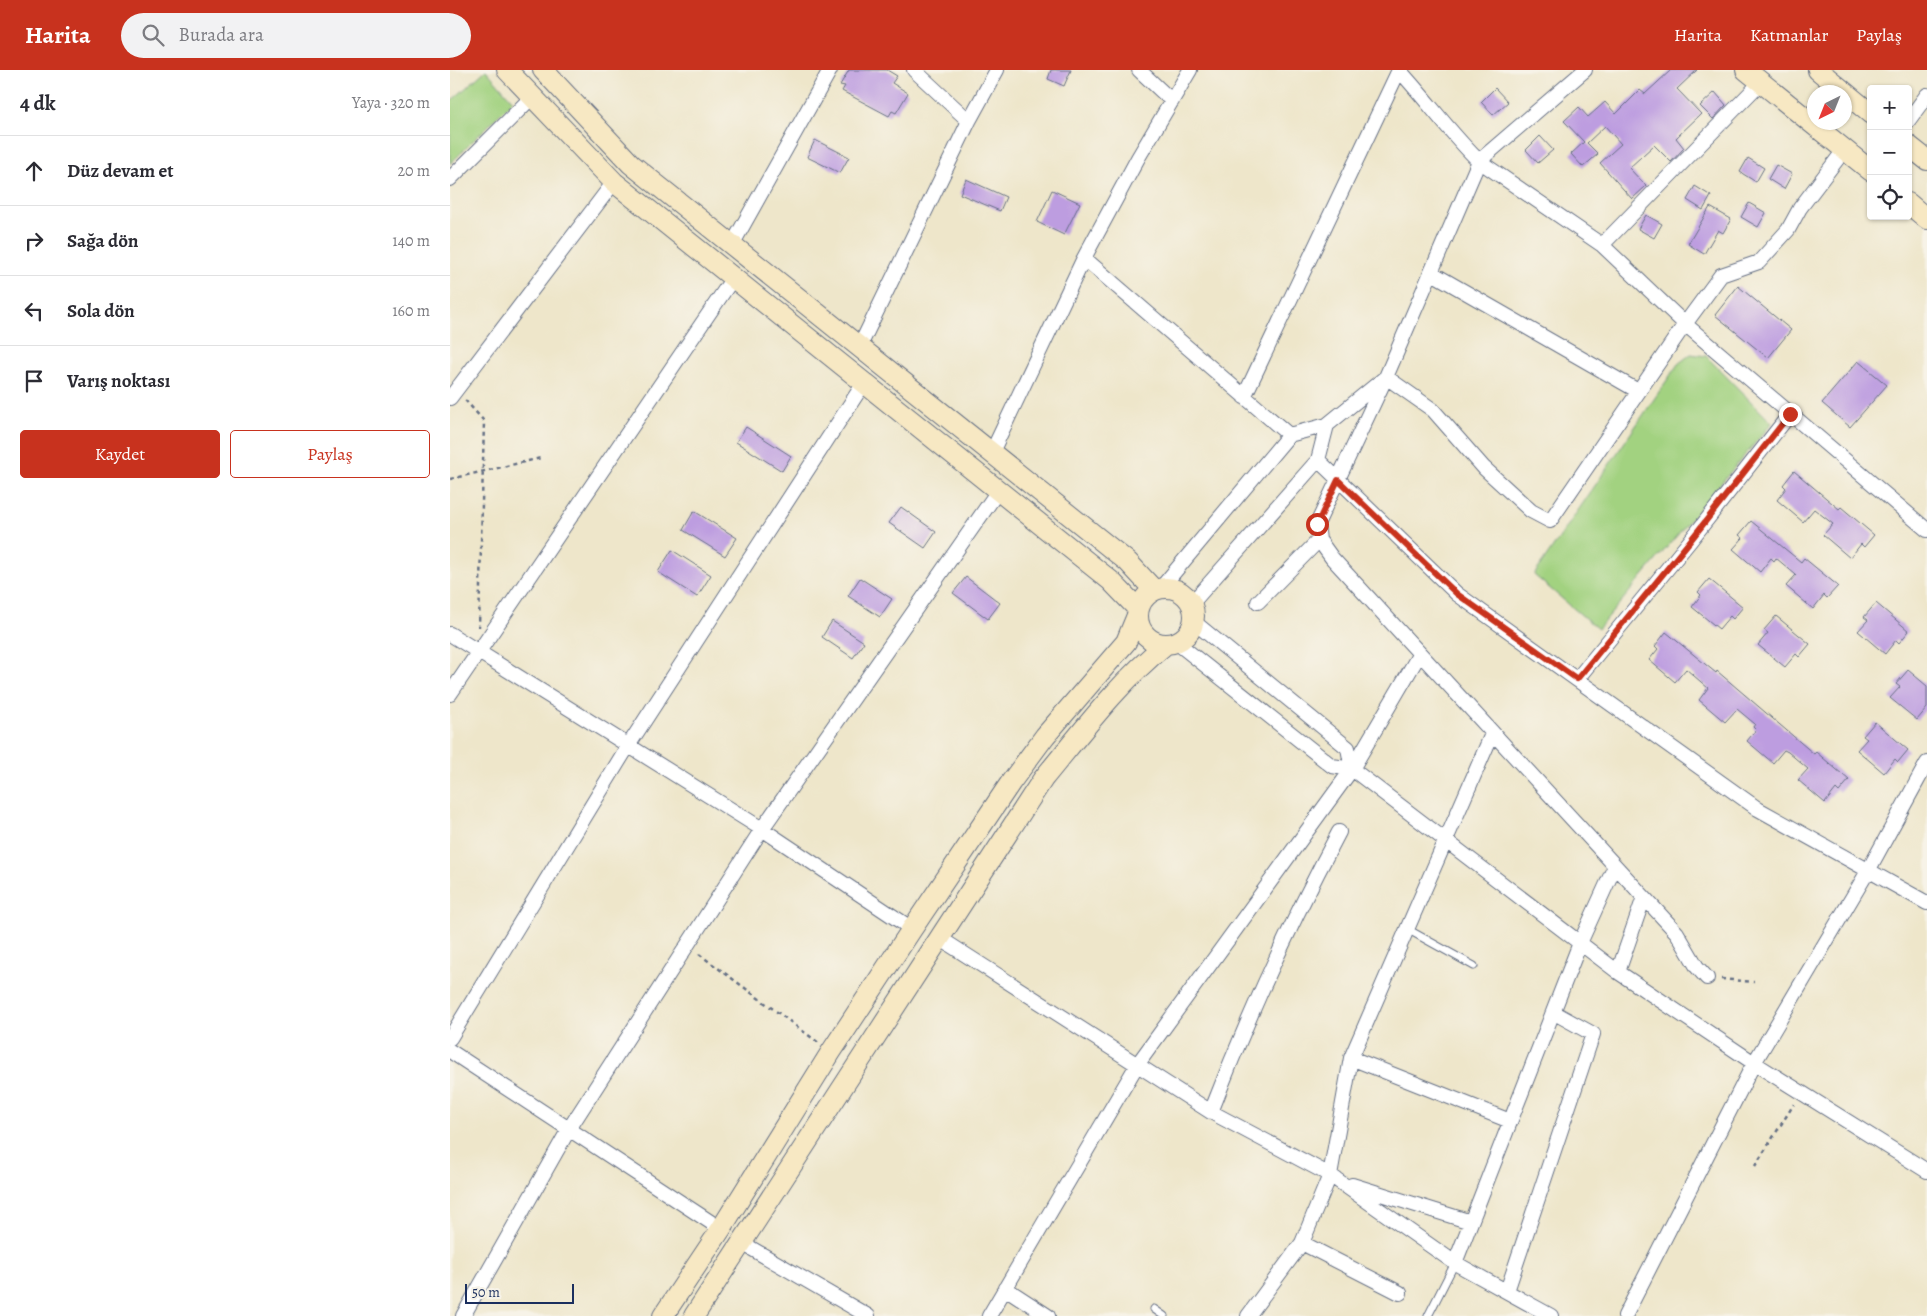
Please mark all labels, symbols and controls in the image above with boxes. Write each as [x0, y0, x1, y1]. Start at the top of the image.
search box [121, 13, 471, 58]
text: Harita [25, 19, 91, 51]
icon: search [139, 21, 167, 49]
text: Burada ara [179, 22, 264, 48]
text: Harita [1674, 23, 1722, 47]
text: Katmanlar [1750, 23, 1828, 47]
text: Paylaş [1856, 23, 1902, 47]
north arrow [1807, 85, 1852, 130]
map controls [1867, 85, 1912, 220]
button: + [1867, 85, 1912, 130]
text: 4 dk [20, 89, 56, 117]
text: Yaya · 320 m [352, 92, 430, 114]
button: − [1867, 130, 1912, 175]
icon: ahead [20, 157, 48, 185]
text: Düz devam et [67, 158, 174, 184]
text: 20 m [397, 160, 430, 182]
button: locate [1867, 175, 1912, 220]
icon: right [20, 227, 48, 255]
text: Sağa dön [67, 228, 139, 254]
text: 140 m [392, 230, 430, 252]
icon: left [20, 297, 48, 325]
text: Sola dön [67, 298, 135, 324]
text: 160 m [392, 300, 430, 322]
icon: arrive [20, 367, 48, 395]
text: Varış noktası [67, 368, 170, 394]
route end [1779, 403, 1802, 426]
button: Kaydet [20, 430, 220, 478]
button: Paylaş [230, 430, 430, 478]
route start [1306, 513, 1329, 536]
scale bar [465, 1281, 574, 1304]
text: 50 m [472, 1283, 500, 1302]

